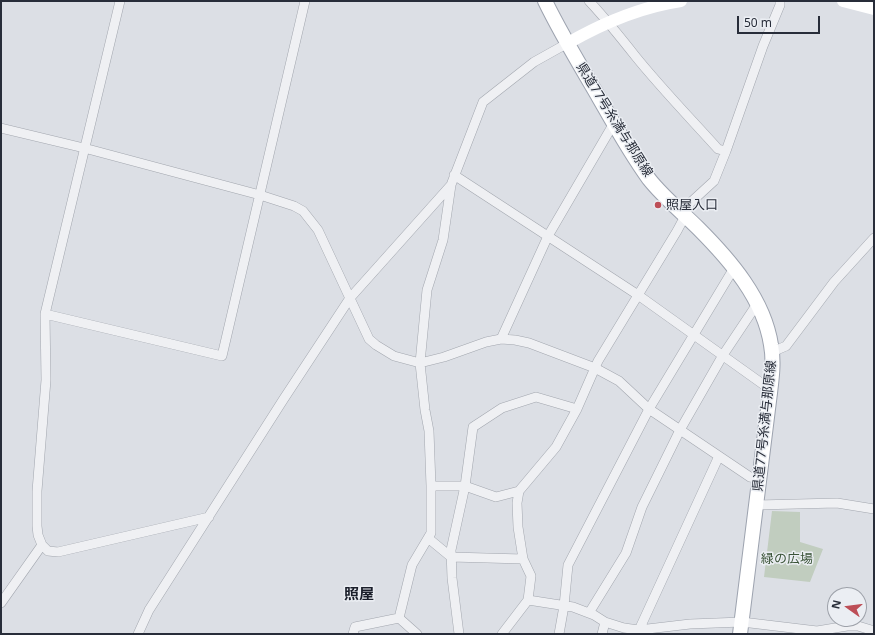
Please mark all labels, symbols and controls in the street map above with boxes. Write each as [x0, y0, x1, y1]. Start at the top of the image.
scale bar [739, 8, 822, 34]
text: 50 m [744, 14, 772, 31]
street label: 県道77号糸満与那原線 [572, 60, 656, 180]
place label: 照屋入口 [666, 197, 718, 213]
marker: 照屋入口 [653, 200, 663, 210]
street label: 県道77号糸満与那原線 [750, 360, 780, 492]
park label: 緑の広場 [761, 551, 813, 567]
district label: 照屋 [344, 586, 374, 604]
north arrow [827, 587, 867, 627]
text: N [827, 598, 844, 610]

